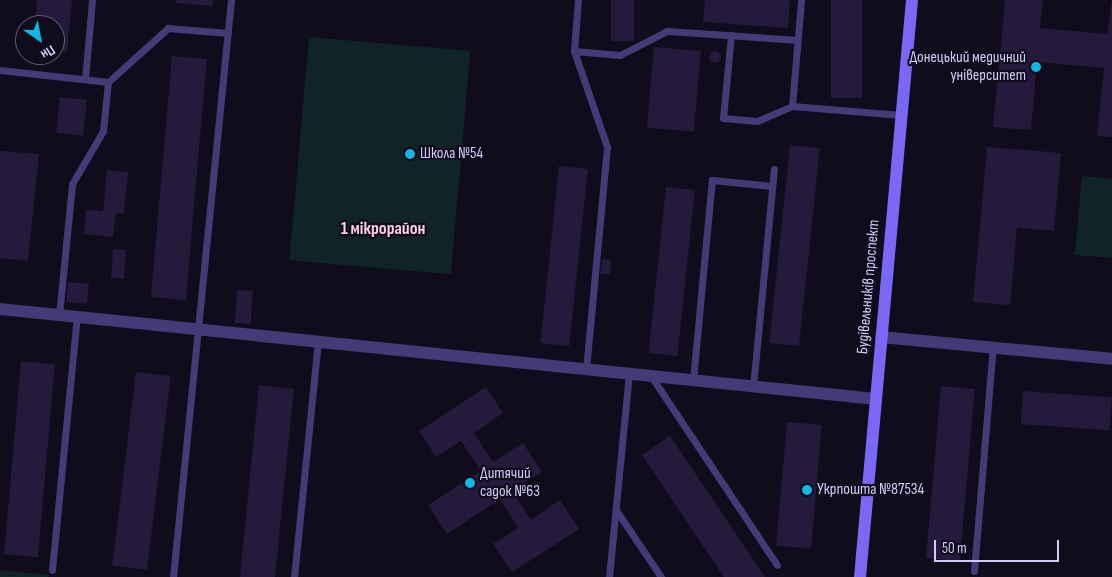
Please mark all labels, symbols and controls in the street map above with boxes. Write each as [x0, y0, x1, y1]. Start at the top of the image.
north arrow [15, 15, 65, 65]
text: Пн [38, 41, 58, 63]
place label: Донецький медичний університет [909, 48, 1026, 86]
marker: Донецький медичний університет [1030, 61, 1042, 73]
place label: Школа №54 [420, 144, 483, 164]
marker: Школа №54 [404, 148, 416, 160]
district label: 1 мікрорайон [341, 218, 425, 240]
street label: Будівельників проспект [854, 219, 884, 355]
place label: Дитячий садок №63 [480, 464, 540, 502]
marker: Дитячий садок №63 [464, 477, 476, 489]
place label: Укрпошта №87534 [817, 480, 924, 500]
marker: Укрпошта №87534 [801, 484, 813, 496]
scale bar [937, 530, 1062, 562]
text: 50 m [942, 539, 967, 558]

